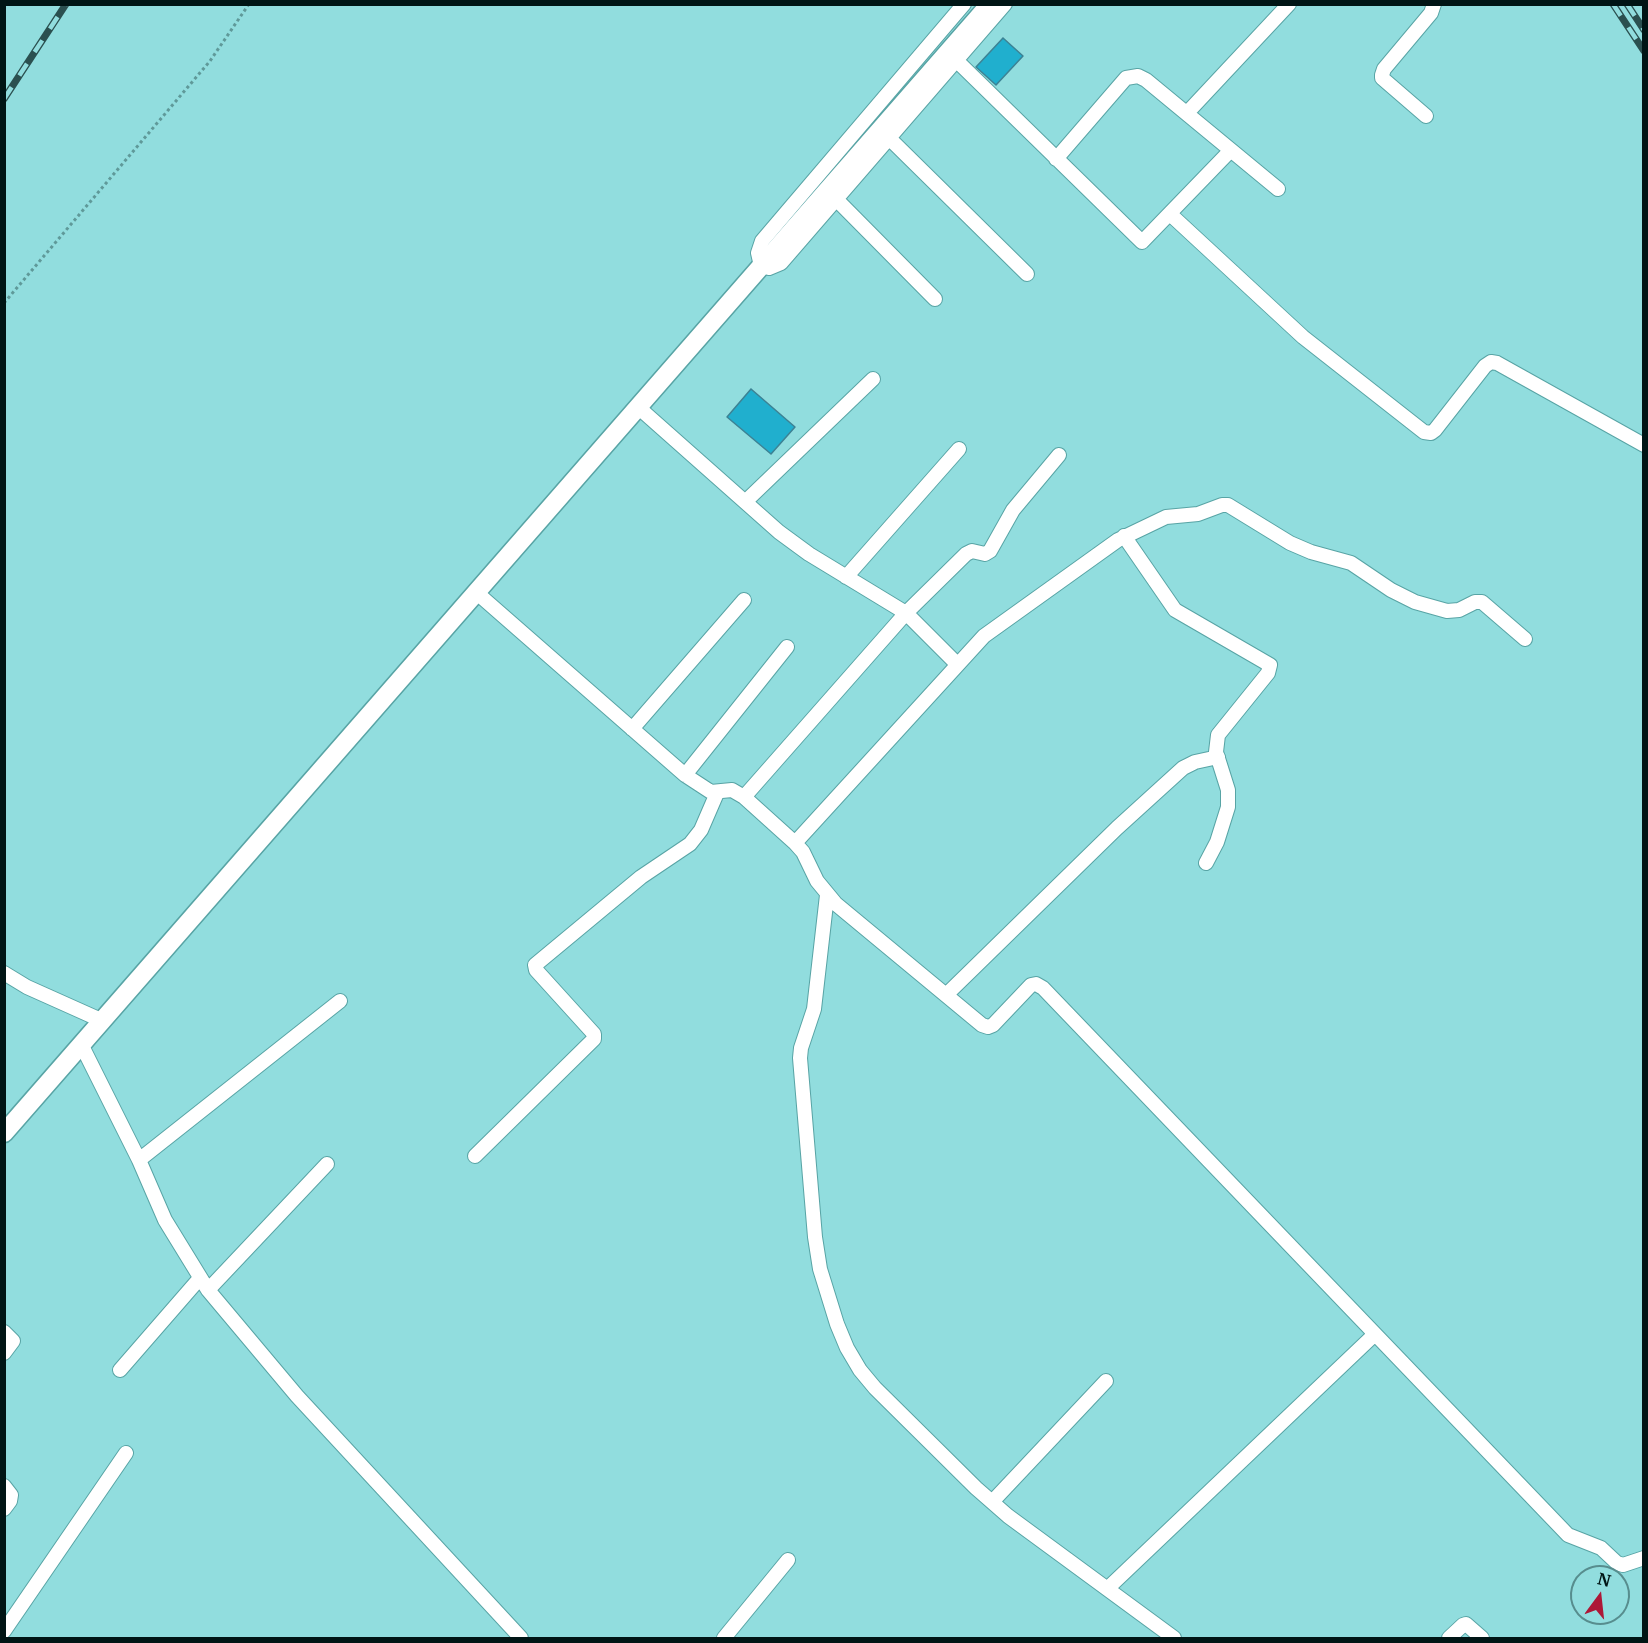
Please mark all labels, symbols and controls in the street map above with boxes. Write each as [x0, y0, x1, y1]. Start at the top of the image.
north arrow [1570, 1565, 1630, 1625]
text: N [1595, 1568, 1613, 1591]

